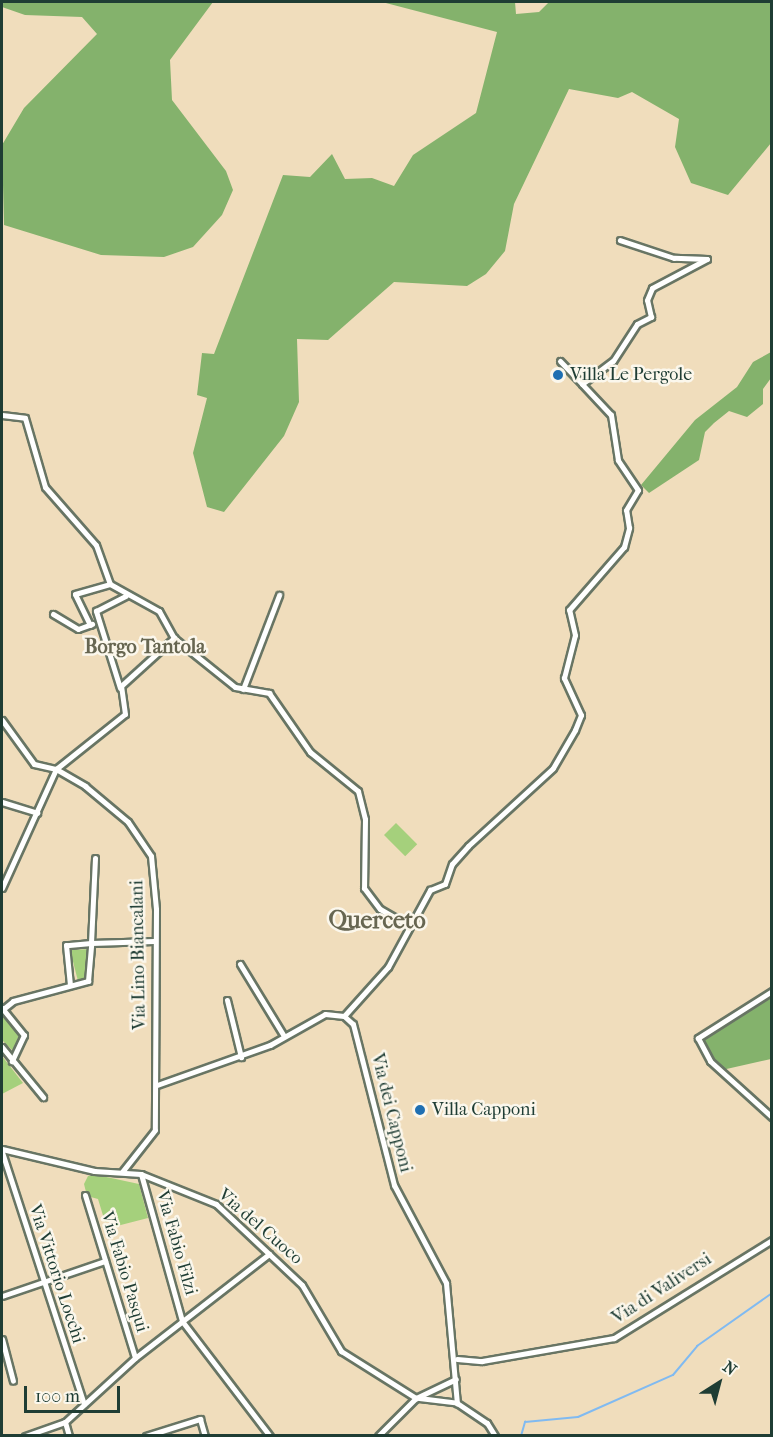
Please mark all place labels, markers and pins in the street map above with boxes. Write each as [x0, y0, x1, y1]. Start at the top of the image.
place label: Villa Le Pergole [570, 364, 692, 386]
marker: Villa Le Pergole [551, 368, 565, 382]
place label: Villa Capponi [432, 1099, 536, 1121]
marker: Villa Capponi [413, 1103, 427, 1117]

